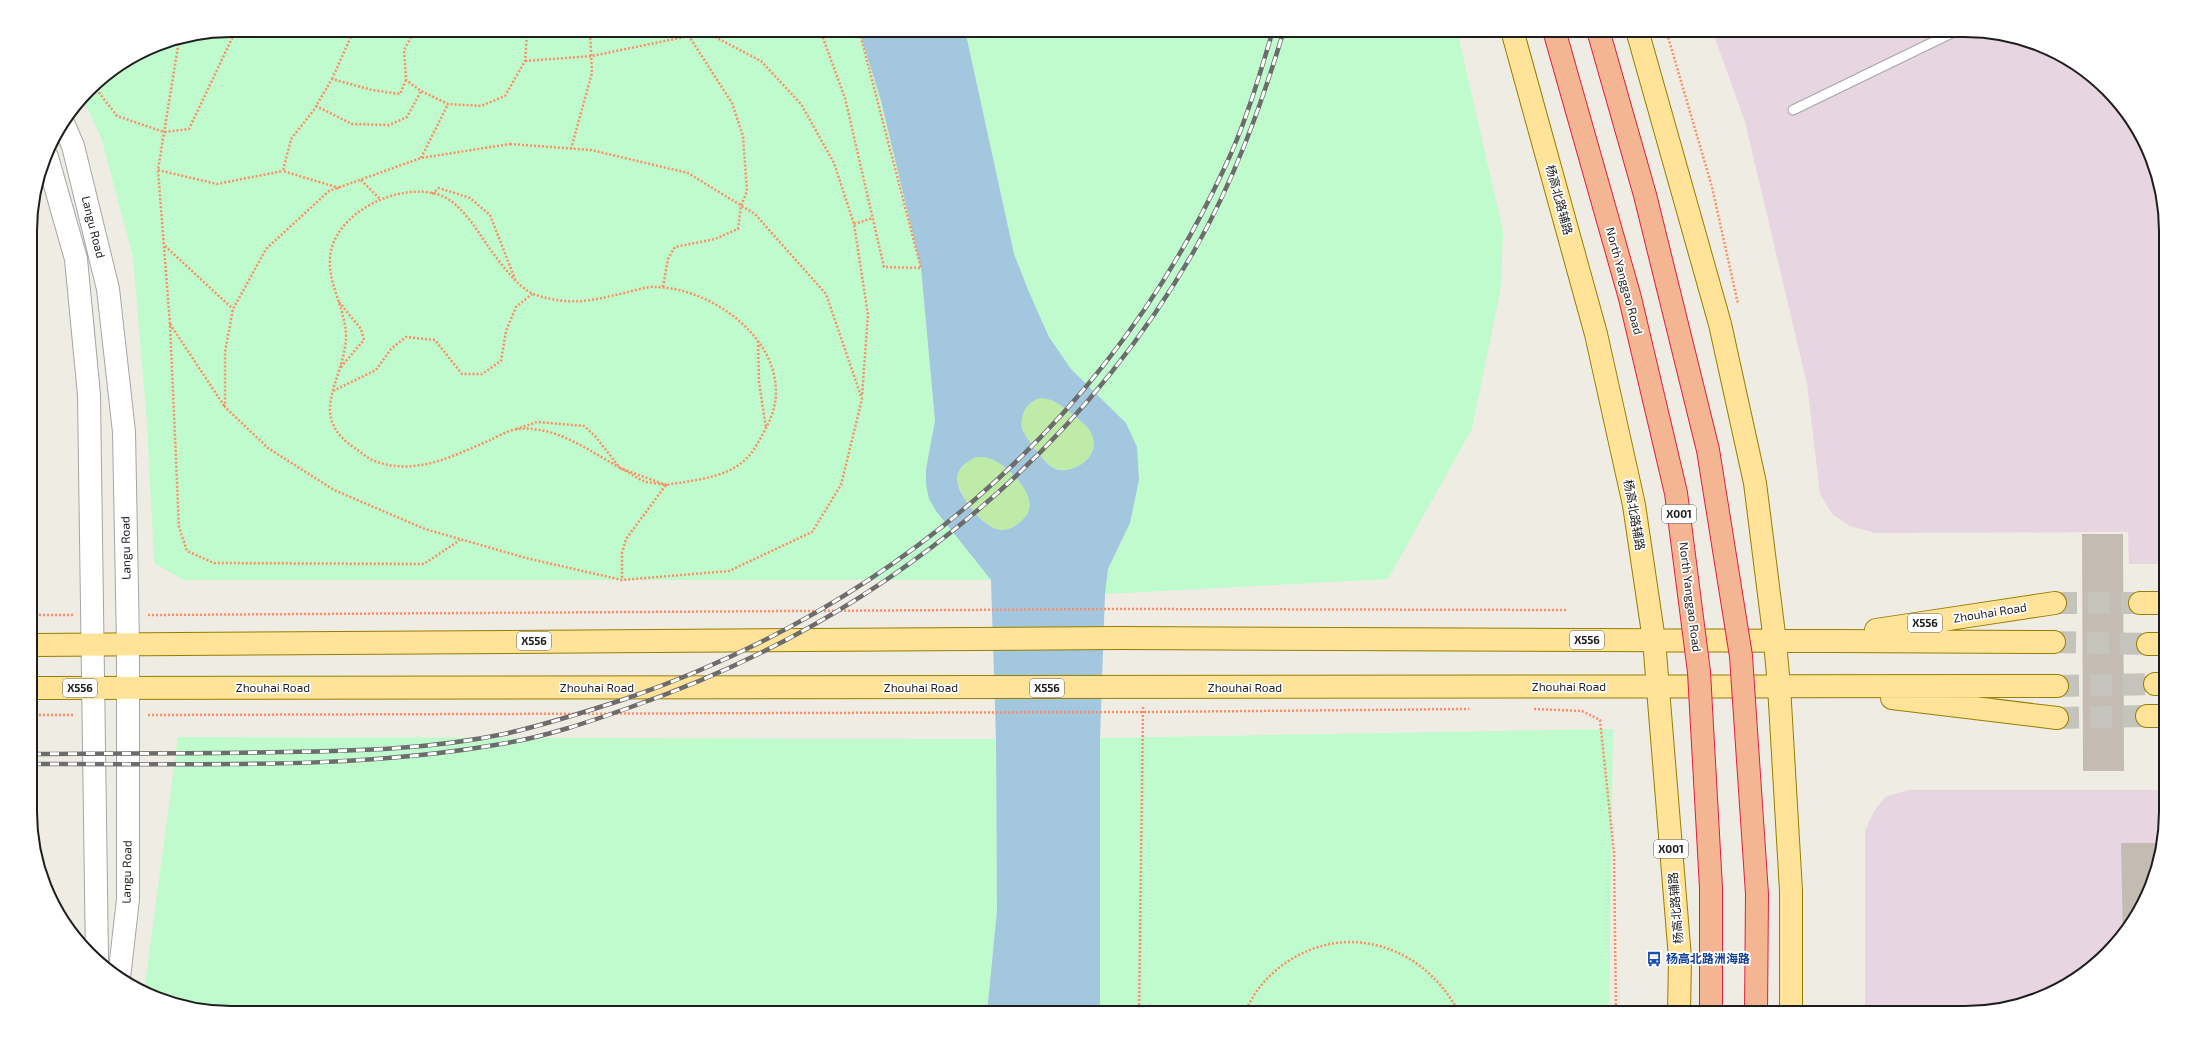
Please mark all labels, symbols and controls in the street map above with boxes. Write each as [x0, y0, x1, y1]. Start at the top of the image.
street label: 杨高北路辅路 [1544, 163, 1576, 236]
street label: Langu Road [79, 194, 108, 259]
street label: North Yanggao Road [1604, 225, 1646, 336]
street label: 杨高北路辅路 [1622, 478, 1648, 552]
road number: X001 [1662, 505, 1696, 523]
street label: Langu Road [117, 516, 133, 580]
street label: North Yanggao Road [1677, 541, 1705, 653]
street label: Zhouhai Road [1952, 599, 2028, 625]
road number: X556 [1908, 614, 1942, 632]
road number: X556 [1570, 631, 1604, 649]
road number: X556 [517, 632, 551, 650]
road number: X556 [63, 679, 97, 697]
road number: X556 [1030, 679, 1064, 697]
street label: Zhouhai Road [1532, 679, 1606, 693]
street label: Zhouhai Road [236, 680, 310, 694]
street label: Zhouhai Road [560, 680, 634, 694]
street label: Zhouhai Road [884, 680, 958, 694]
street label: Zhouhai Road [1208, 680, 1282, 694]
street label: Langu Road [118, 840, 134, 904]
road number: X001 [1654, 840, 1688, 858]
street label: 杨高北路辅路 [1665, 872, 1685, 945]
bus stop icon: 杨高北路洲海路 [1645, 950, 1663, 968]
place label: 杨高北路洲海路 [1666, 951, 1750, 965]

